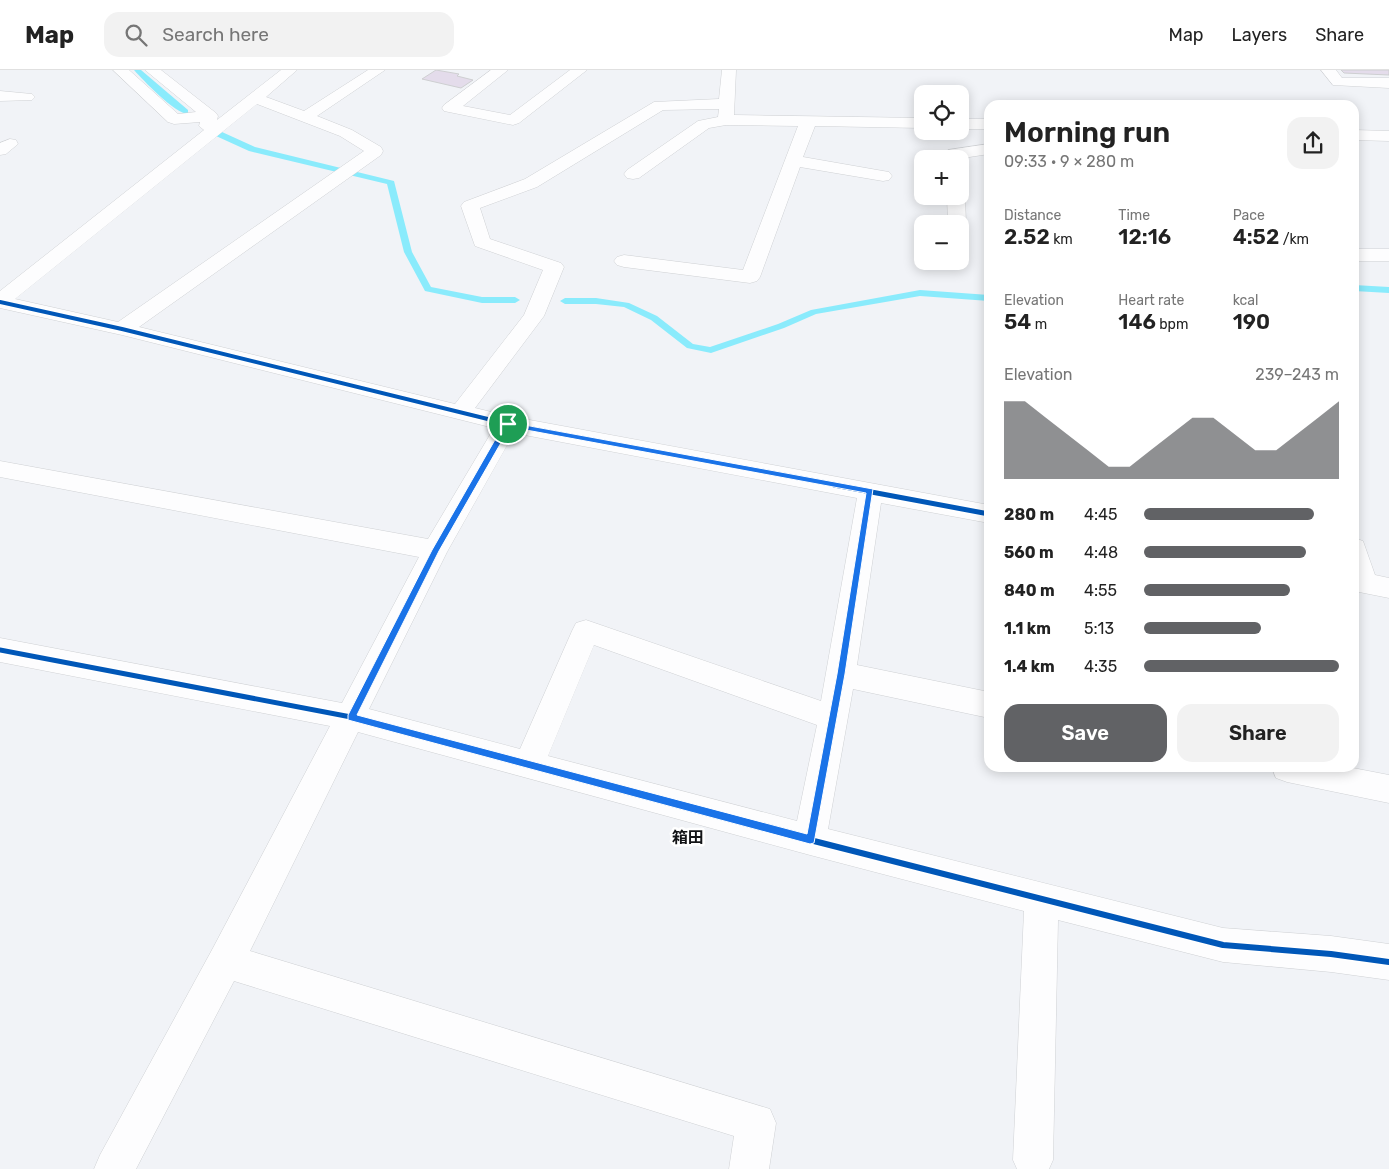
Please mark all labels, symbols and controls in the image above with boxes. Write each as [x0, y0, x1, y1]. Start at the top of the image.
search box [104, 12, 454, 57]
text: Map [25, 21, 74, 49]
icon: search [122, 21, 150, 49]
text: Search here [162, 23, 269, 46]
text: Map [1169, 24, 1204, 46]
text: Layers [1232, 24, 1287, 46]
text: Share [1315, 24, 1364, 46]
map controls [914, 85, 969, 270]
button: locate [914, 85, 969, 140]
text: Morning run [1004, 116, 1170, 149]
button: share [1287, 117, 1339, 169]
button: + [914, 150, 969, 205]
text: 09:33 · 9 × 280 m [1004, 152, 1134, 171]
text: Distance [1004, 207, 1061, 224]
text: Time [1118, 207, 1150, 224]
text: Pace [1233, 207, 1265, 224]
button: − [914, 215, 969, 270]
text: 2.52 [1004, 224, 1050, 249]
text: 12:16 [1118, 224, 1171, 249]
text: 4:52 [1233, 224, 1279, 249]
text: km [1050, 231, 1073, 248]
text: /km [1279, 231, 1309, 248]
text: Elevation [1004, 292, 1064, 309]
text: Heart rate [1118, 292, 1184, 309]
text: kcal [1233, 292, 1258, 309]
text: 54 [1004, 309, 1031, 334]
text: 146 [1118, 309, 1156, 334]
text: 190 [1233, 309, 1270, 334]
text: m [1031, 316, 1047, 333]
text: bpm [1156, 316, 1188, 333]
text: Elevation [1004, 365, 1073, 384]
text: 239–243 m [1255, 365, 1339, 384]
pin [487, 403, 529, 445]
icon: arrive [494, 410, 522, 438]
text: 280 m [1004, 505, 1054, 524]
text: 4:45 [1084, 505, 1117, 524]
text: 560 m [1004, 543, 1054, 562]
text: 4:48 [1084, 543, 1118, 562]
text: 840 m [1004, 581, 1055, 600]
text: 4:55 [1084, 581, 1117, 600]
text: 1.1 km [1004, 619, 1051, 638]
text: 5:13 [1084, 619, 1114, 638]
text: 1.4 km [1004, 657, 1055, 676]
text: 4:35 [1084, 657, 1117, 676]
button: Save [1004, 704, 1167, 762]
button: Share [1177, 704, 1339, 762]
district label: 箱田 [672, 828, 704, 847]

